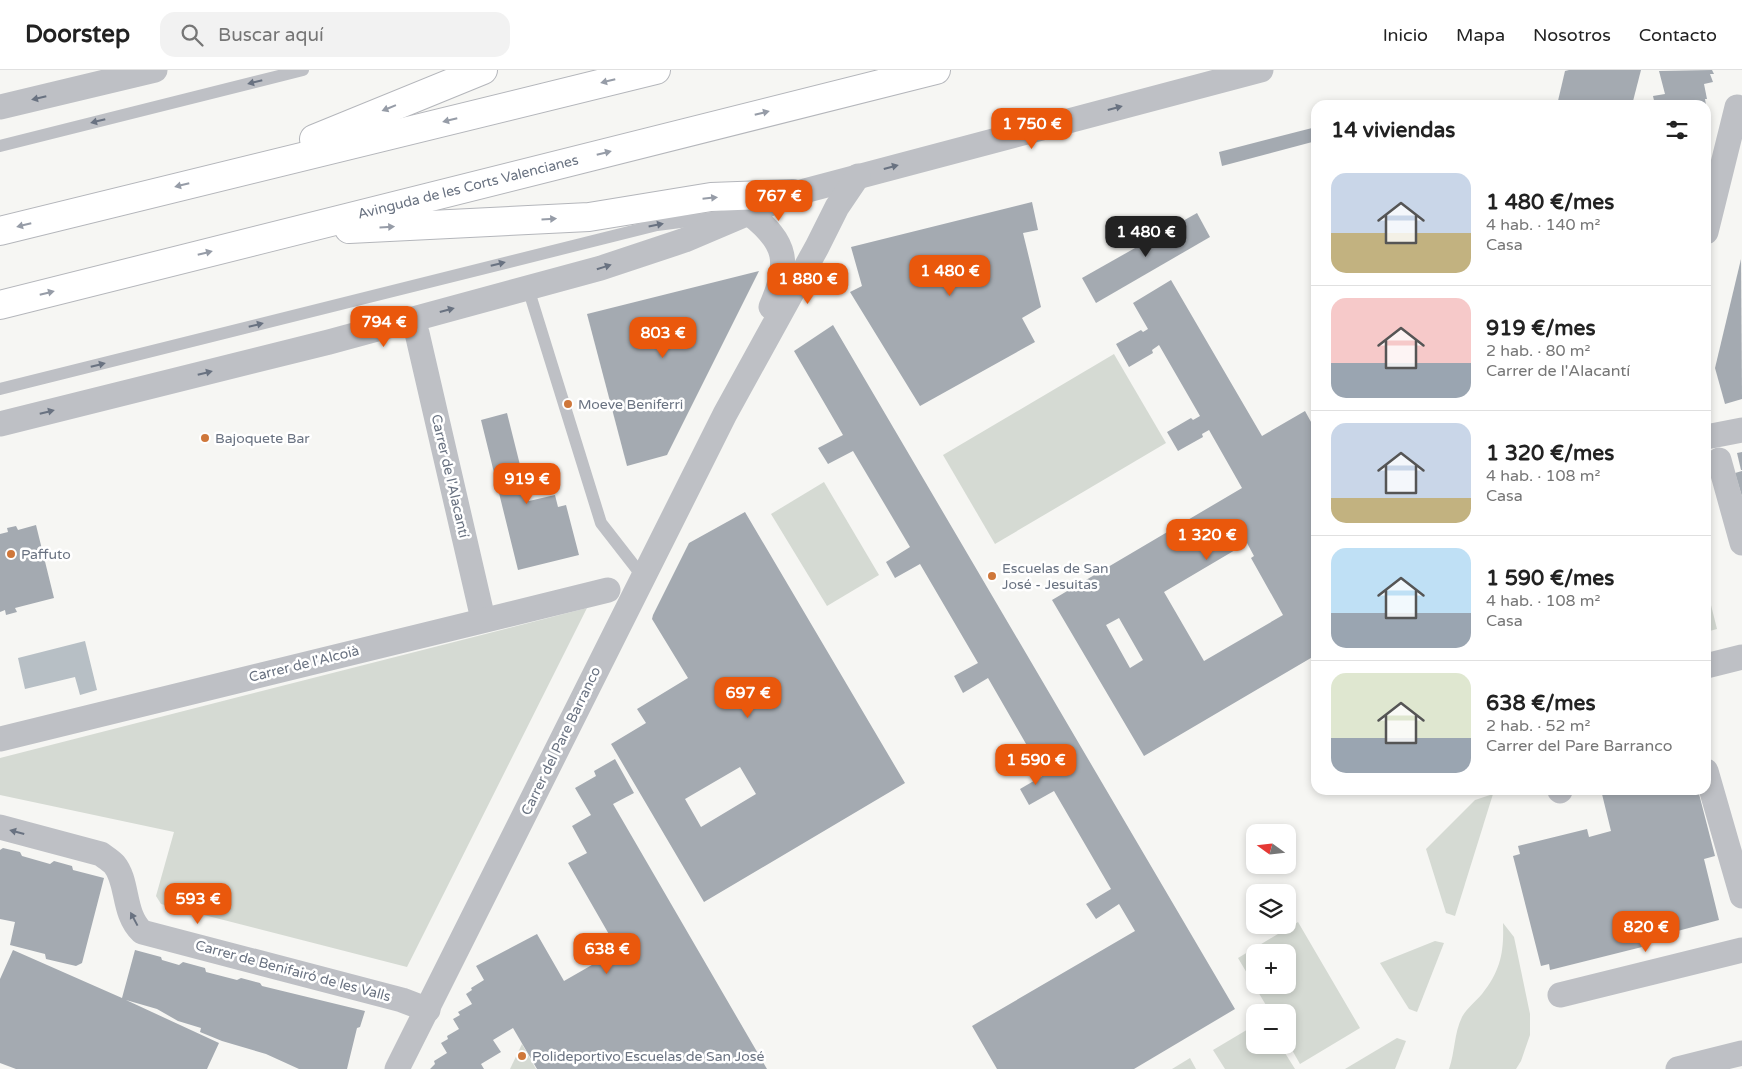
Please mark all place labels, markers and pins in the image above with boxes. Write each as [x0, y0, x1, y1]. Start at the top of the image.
pin: 1 750 € [986, 108, 1078, 150]
pin: 767 € [744, 180, 814, 222]
pin: 1 480 € [1100, 216, 1192, 258]
pin: 1 480 € [904, 254, 996, 297]
pin: 1 880 € [762, 262, 854, 305]
pin: 794 € [349, 306, 419, 348]
pin: 803 € [628, 316, 698, 359]
place label: Moeve Beniferri [578, 396, 683, 413]
marker: Moeve Beniferri [562, 398, 574, 410]
place label: Bajoquete Bar [215, 430, 310, 447]
marker: Bajoquete Bar [199, 432, 211, 444]
pin: 919 € [492, 462, 562, 505]
pin: 1 320 € [1161, 518, 1253, 561]
place label: Paffuto [21, 546, 71, 563]
marker: Paffuto [5, 548, 17, 560]
place label: Escuelas de San José - Jesuitas [1002, 560, 1109, 593]
marker: Escuelas de San José - Jesuitas [986, 570, 998, 582]
pin: 697 € [713, 676, 783, 719]
pin: 1 590 € [990, 744, 1082, 786]
pin: 593 € [163, 882, 233, 925]
pin: 820 € [1611, 910, 1681, 953]
pin: 638 € [572, 932, 642, 975]
place label: Polideportivo Escuelas de San José [532, 1048, 764, 1065]
marker: Polideportivo Escuelas de San José [516, 1050, 528, 1062]

